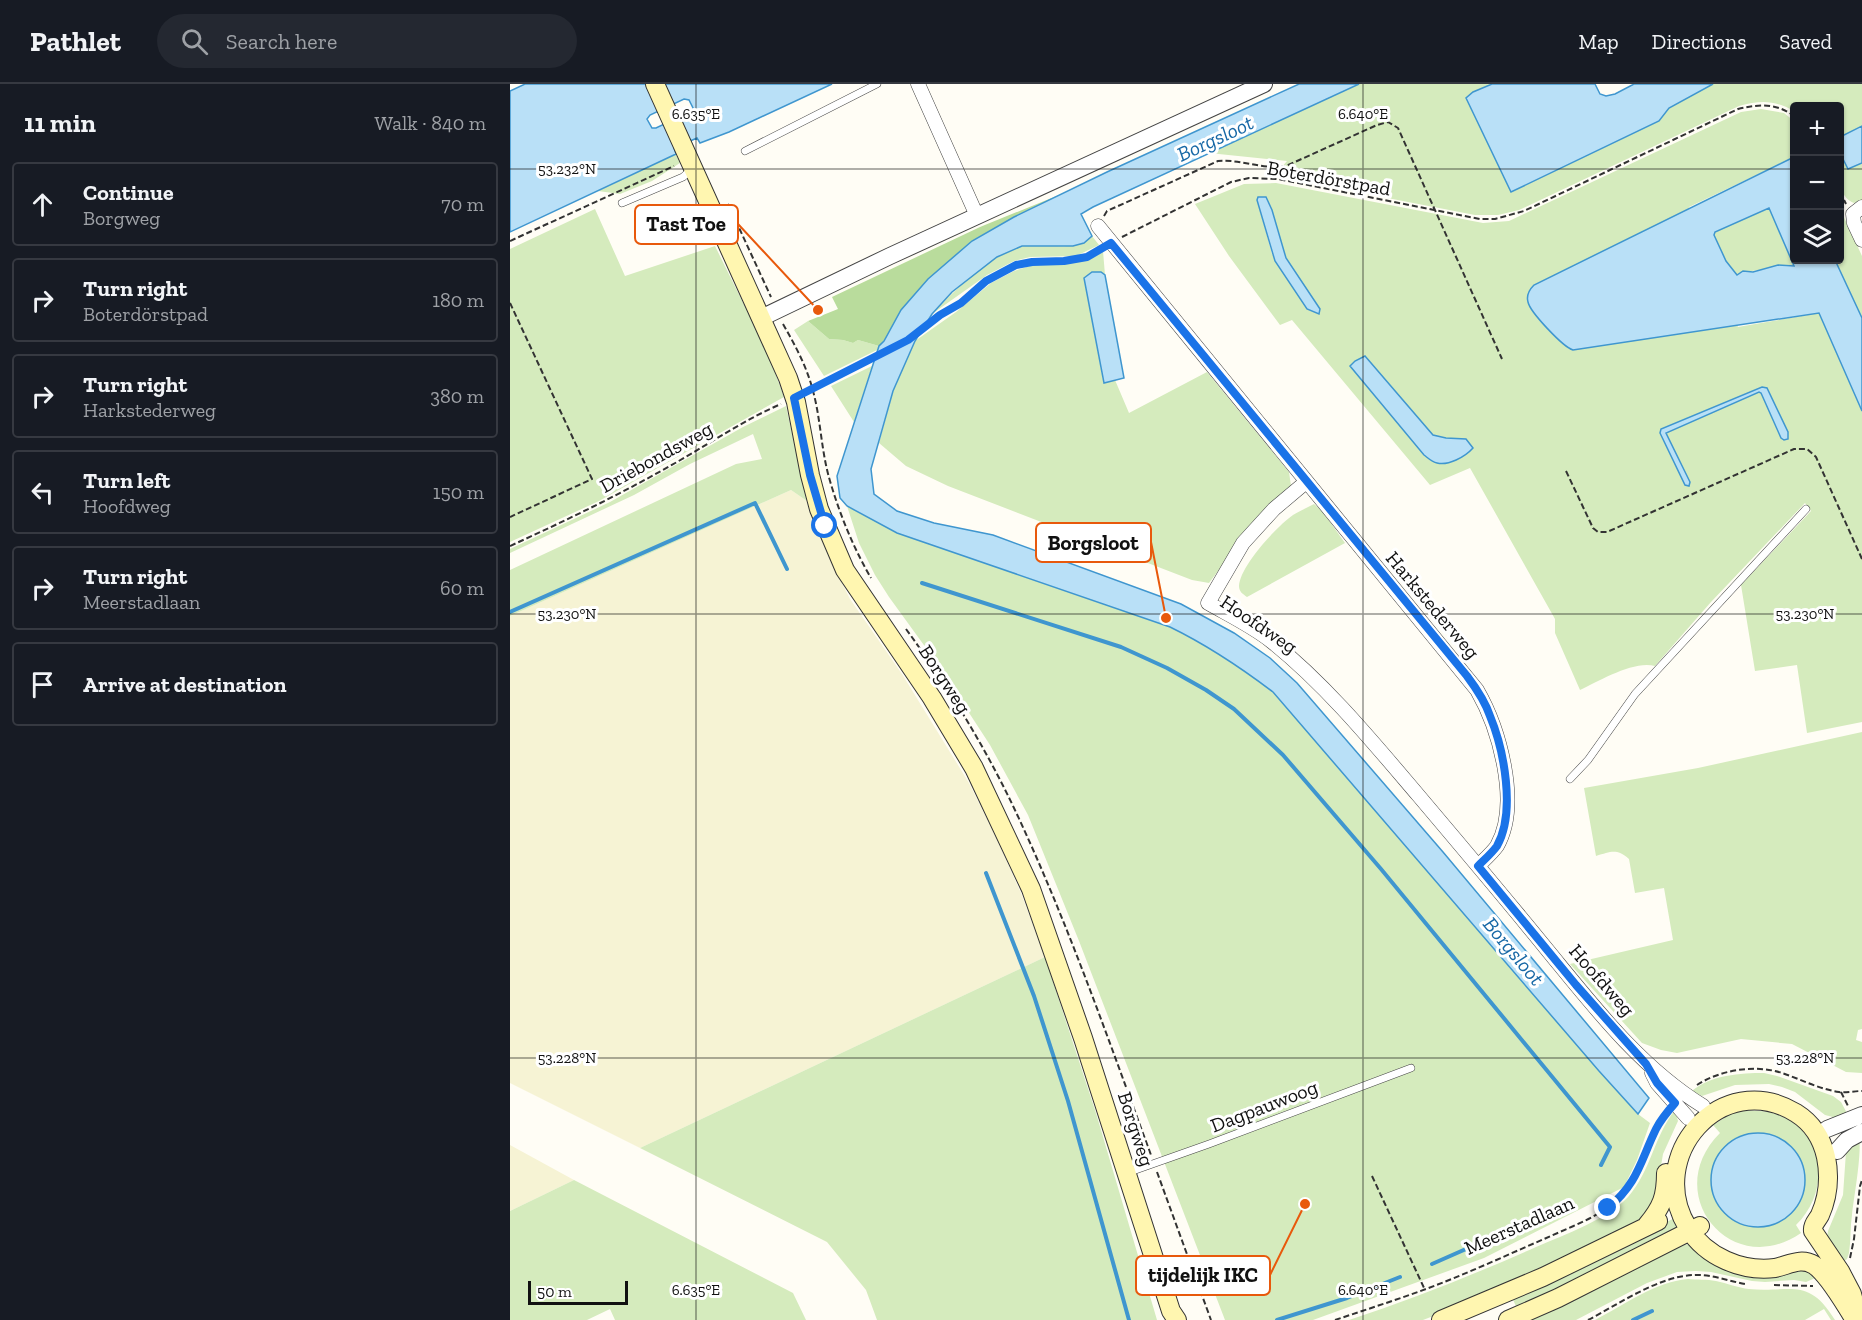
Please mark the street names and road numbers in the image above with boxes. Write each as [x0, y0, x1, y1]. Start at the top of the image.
street label: Boterdörstpad [1265, 155, 1393, 201]
street label: Driebondsweg [595, 416, 717, 498]
street label: Harkstederweg [1381, 546, 1485, 664]
street label: Hoofdweg [1216, 590, 1302, 658]
street label: Borgweg [914, 640, 976, 718]
street label: Hoofdweg [1564, 939, 1640, 1021]
street label: Dagpauwoog [1207, 1075, 1321, 1137]
street label: Borgweg [1113, 1089, 1159, 1169]
street label: Meerstadlaan [1461, 1190, 1578, 1260]

